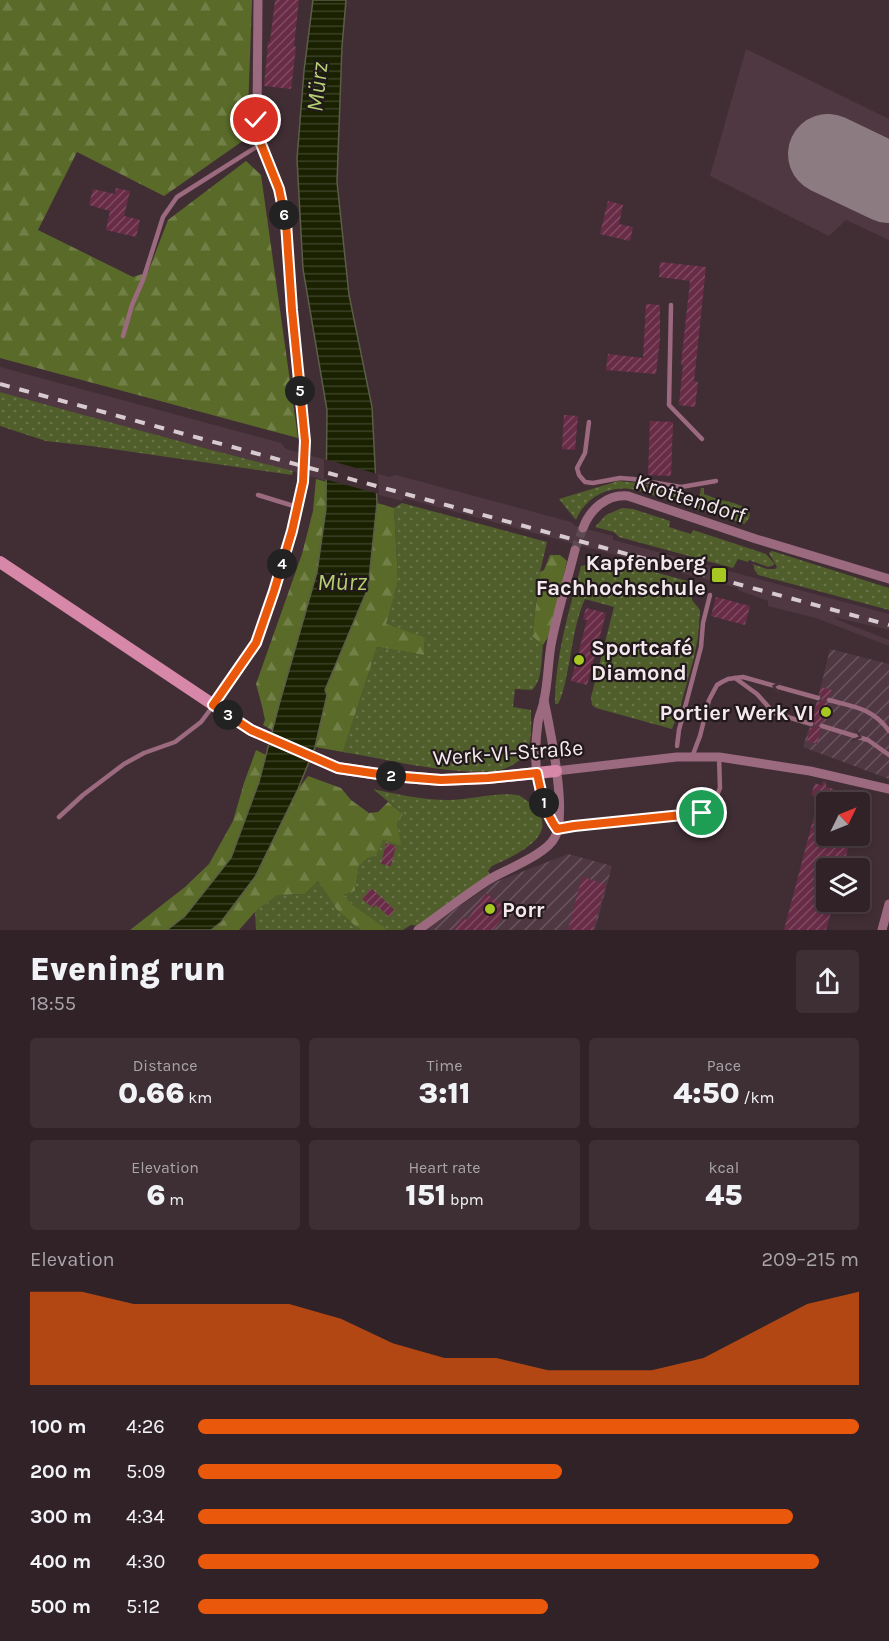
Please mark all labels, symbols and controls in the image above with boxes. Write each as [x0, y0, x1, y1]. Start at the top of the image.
water label: Mürz [300, 60, 334, 113]
pin [230, 94, 281, 145]
icon: check [239, 103, 272, 136]
pin: 6 [269, 200, 299, 230]
text: 6 [279, 205, 289, 224]
pin: 5 [285, 376, 315, 406]
text: 5 [295, 381, 305, 400]
street label: Krottendorf [632, 469, 750, 529]
pin: 4 [267, 549, 297, 579]
place label: Kapfenberg Fachhochschule [536, 550, 706, 601]
text: 4 [277, 554, 287, 573]
marker: Kapfenberg Fachhochschule [710, 566, 728, 584]
water label: Mürz [317, 568, 368, 596]
place label: Sportcafé Diamond [591, 635, 692, 686]
marker: Sportcafé Diamond [572, 653, 586, 667]
one-way arrow [772, 681, 782, 694]
pin: 3 [213, 700, 243, 730]
place label: Portier Werk VI [660, 700, 814, 726]
text: 3 [223, 705, 233, 724]
marker: Portier Werk VI [819, 705, 833, 719]
one-way arrow [851, 729, 862, 742]
street label: Werk-VI-Straße [432, 735, 584, 771]
pin: 2 [376, 761, 406, 791]
text: 2 [386, 766, 396, 785]
pin [676, 787, 727, 838]
pin: 1 [529, 788, 559, 818]
north arrow [816, 792, 870, 846]
map controls [816, 792, 870, 912]
text: 1 [541, 793, 547, 812]
icon: arrive [685, 796, 718, 829]
button: layers [816, 858, 870, 912]
place label: Porr [502, 897, 545, 923]
marker: Porr [483, 902, 497, 916]
text: Evening run [30, 950, 226, 988]
button: share [796, 950, 859, 1013]
text: 18:55 [30, 992, 76, 1015]
text: Distance [133, 1056, 198, 1075]
text: Time [427, 1056, 462, 1075]
text: Pace [707, 1056, 741, 1075]
text: 0.66 [118, 1075, 184, 1111]
text: 3:11 [418, 1075, 471, 1111]
text: 4:50 [673, 1075, 740, 1111]
text: km [184, 1088, 212, 1107]
text: /km [740, 1088, 774, 1107]
text: Elevation [131, 1158, 199, 1177]
text: Heart rate [408, 1158, 481, 1177]
text: kcal [709, 1158, 739, 1177]
text: 6 [146, 1177, 165, 1213]
text: 151 [405, 1177, 446, 1213]
text: 45 [705, 1177, 742, 1213]
text: m [165, 1190, 184, 1209]
text: bpm [446, 1190, 484, 1209]
text: Elevation [30, 1248, 115, 1271]
text: 209–215 m [762, 1248, 859, 1271]
text: 100 m [30, 1415, 86, 1438]
text: 4:26 [126, 1415, 165, 1438]
text: 200 m [30, 1460, 91, 1483]
text: 5:09 [126, 1460, 165, 1483]
text: 300 m [30, 1505, 92, 1528]
text: 4:34 [126, 1505, 165, 1528]
text: 400 m [30, 1550, 91, 1573]
text: 4:30 [126, 1550, 165, 1573]
text: 500 m [30, 1595, 91, 1618]
text: 5:12 [126, 1595, 160, 1618]

